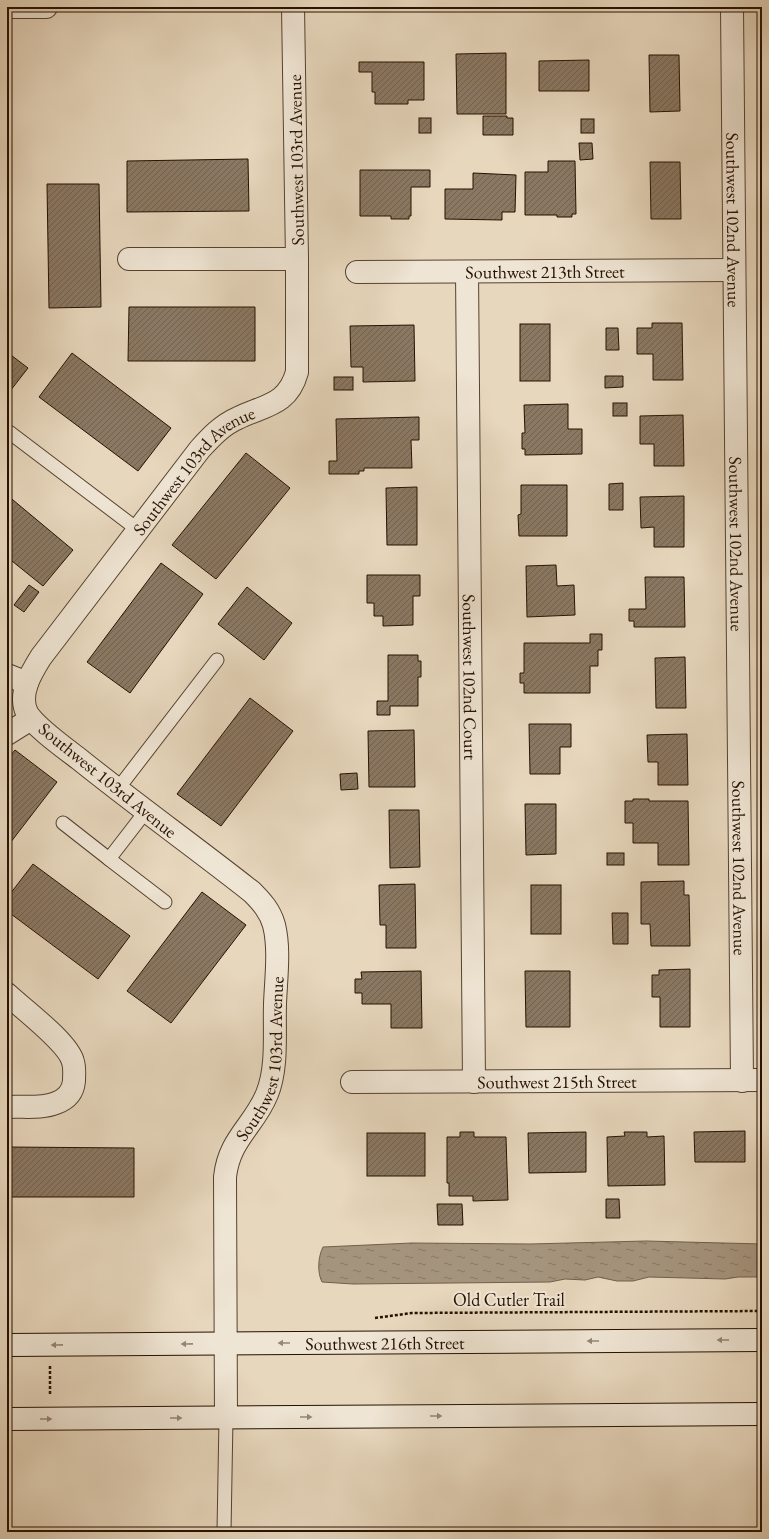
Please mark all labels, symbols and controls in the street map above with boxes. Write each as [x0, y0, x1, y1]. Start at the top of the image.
street label: Southwest 103rd Avenue [283, 74, 309, 246]
street label: Southwest 102nd Avenue [722, 132, 746, 308]
street label: Southwest 213th Street [465, 259, 625, 283]
street label: Southwest 103rd Avenue [127, 401, 258, 540]
street label: Southwest 102nd Avenue [725, 456, 749, 632]
street label: Southwest 102nd Court [458, 594, 483, 761]
street label: Southwest 103rd Avenue [34, 717, 182, 843]
street label: Southwest 102nd Avenue [728, 780, 752, 956]
street label: Southwest 103rd Avenue [229, 976, 288, 1145]
street label: Southwest 215th Street [477, 1069, 637, 1093]
street label: Old Cutler Trail [453, 1288, 565, 1311]
street label: Southwest 216th Street [305, 1330, 465, 1355]
one-way arrow [716, 1337, 729, 1343]
one-way arrow [586, 1338, 599, 1344]
one-way arrow [277, 1340, 290, 1346]
one-way arrow [180, 1341, 193, 1347]
one-way arrow [50, 1342, 63, 1348]
one-way arrow [430, 1413, 442, 1420]
one-way arrow [300, 1414, 313, 1420]
one-way arrow [170, 1415, 183, 1421]
one-way arrow [40, 1416, 53, 1422]

